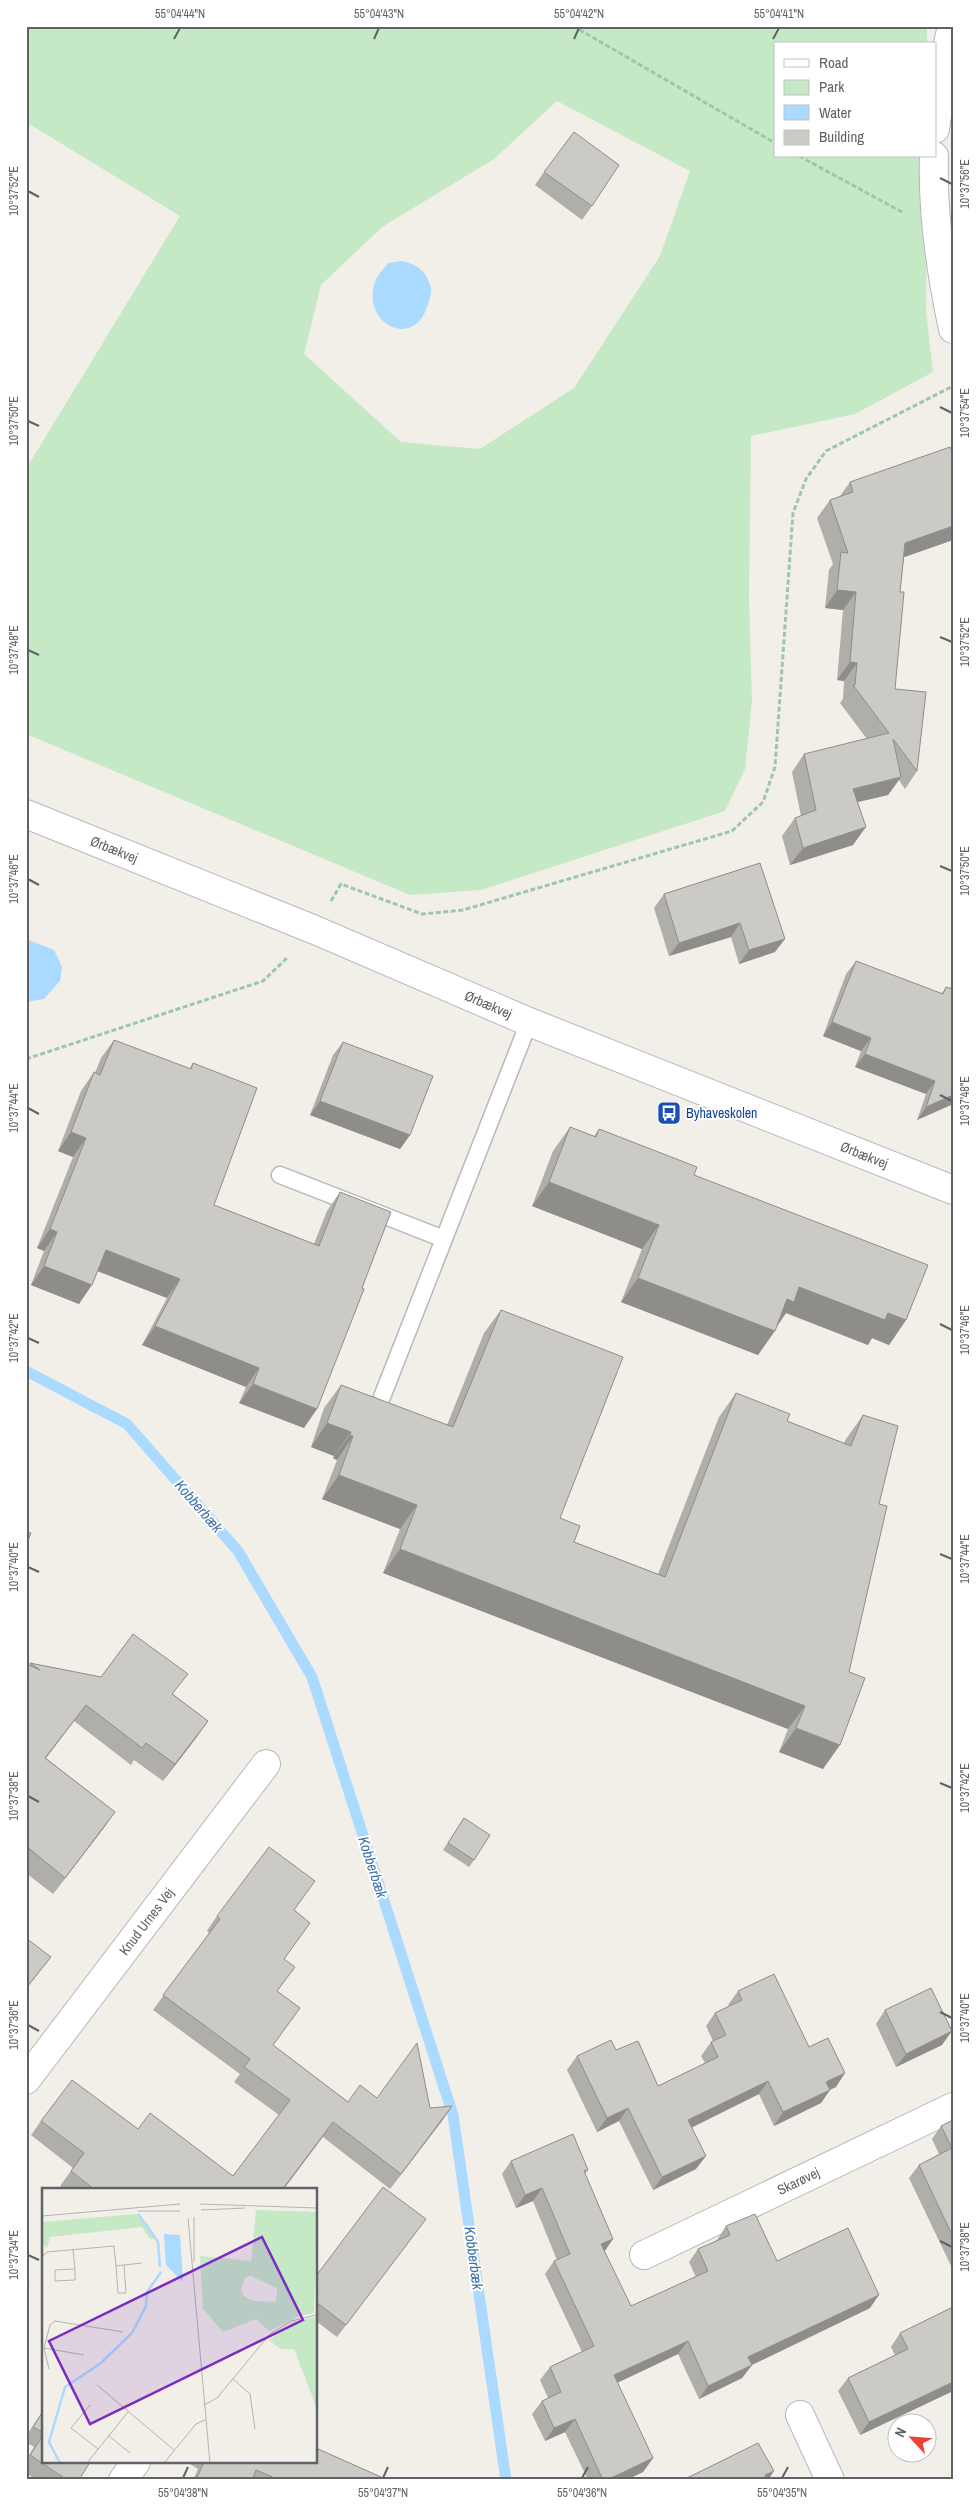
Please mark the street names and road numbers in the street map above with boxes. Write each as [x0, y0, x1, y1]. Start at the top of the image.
street label: Ørbækvej [88, 832, 141, 867]
street label: Ørbækvej [462, 986, 515, 1023]
street label: Ørbækvej [838, 1137, 891, 1172]
street label: Knud Urnes Vej [115, 1884, 178, 1959]
street label: Skarøvej [774, 2163, 822, 2199]

